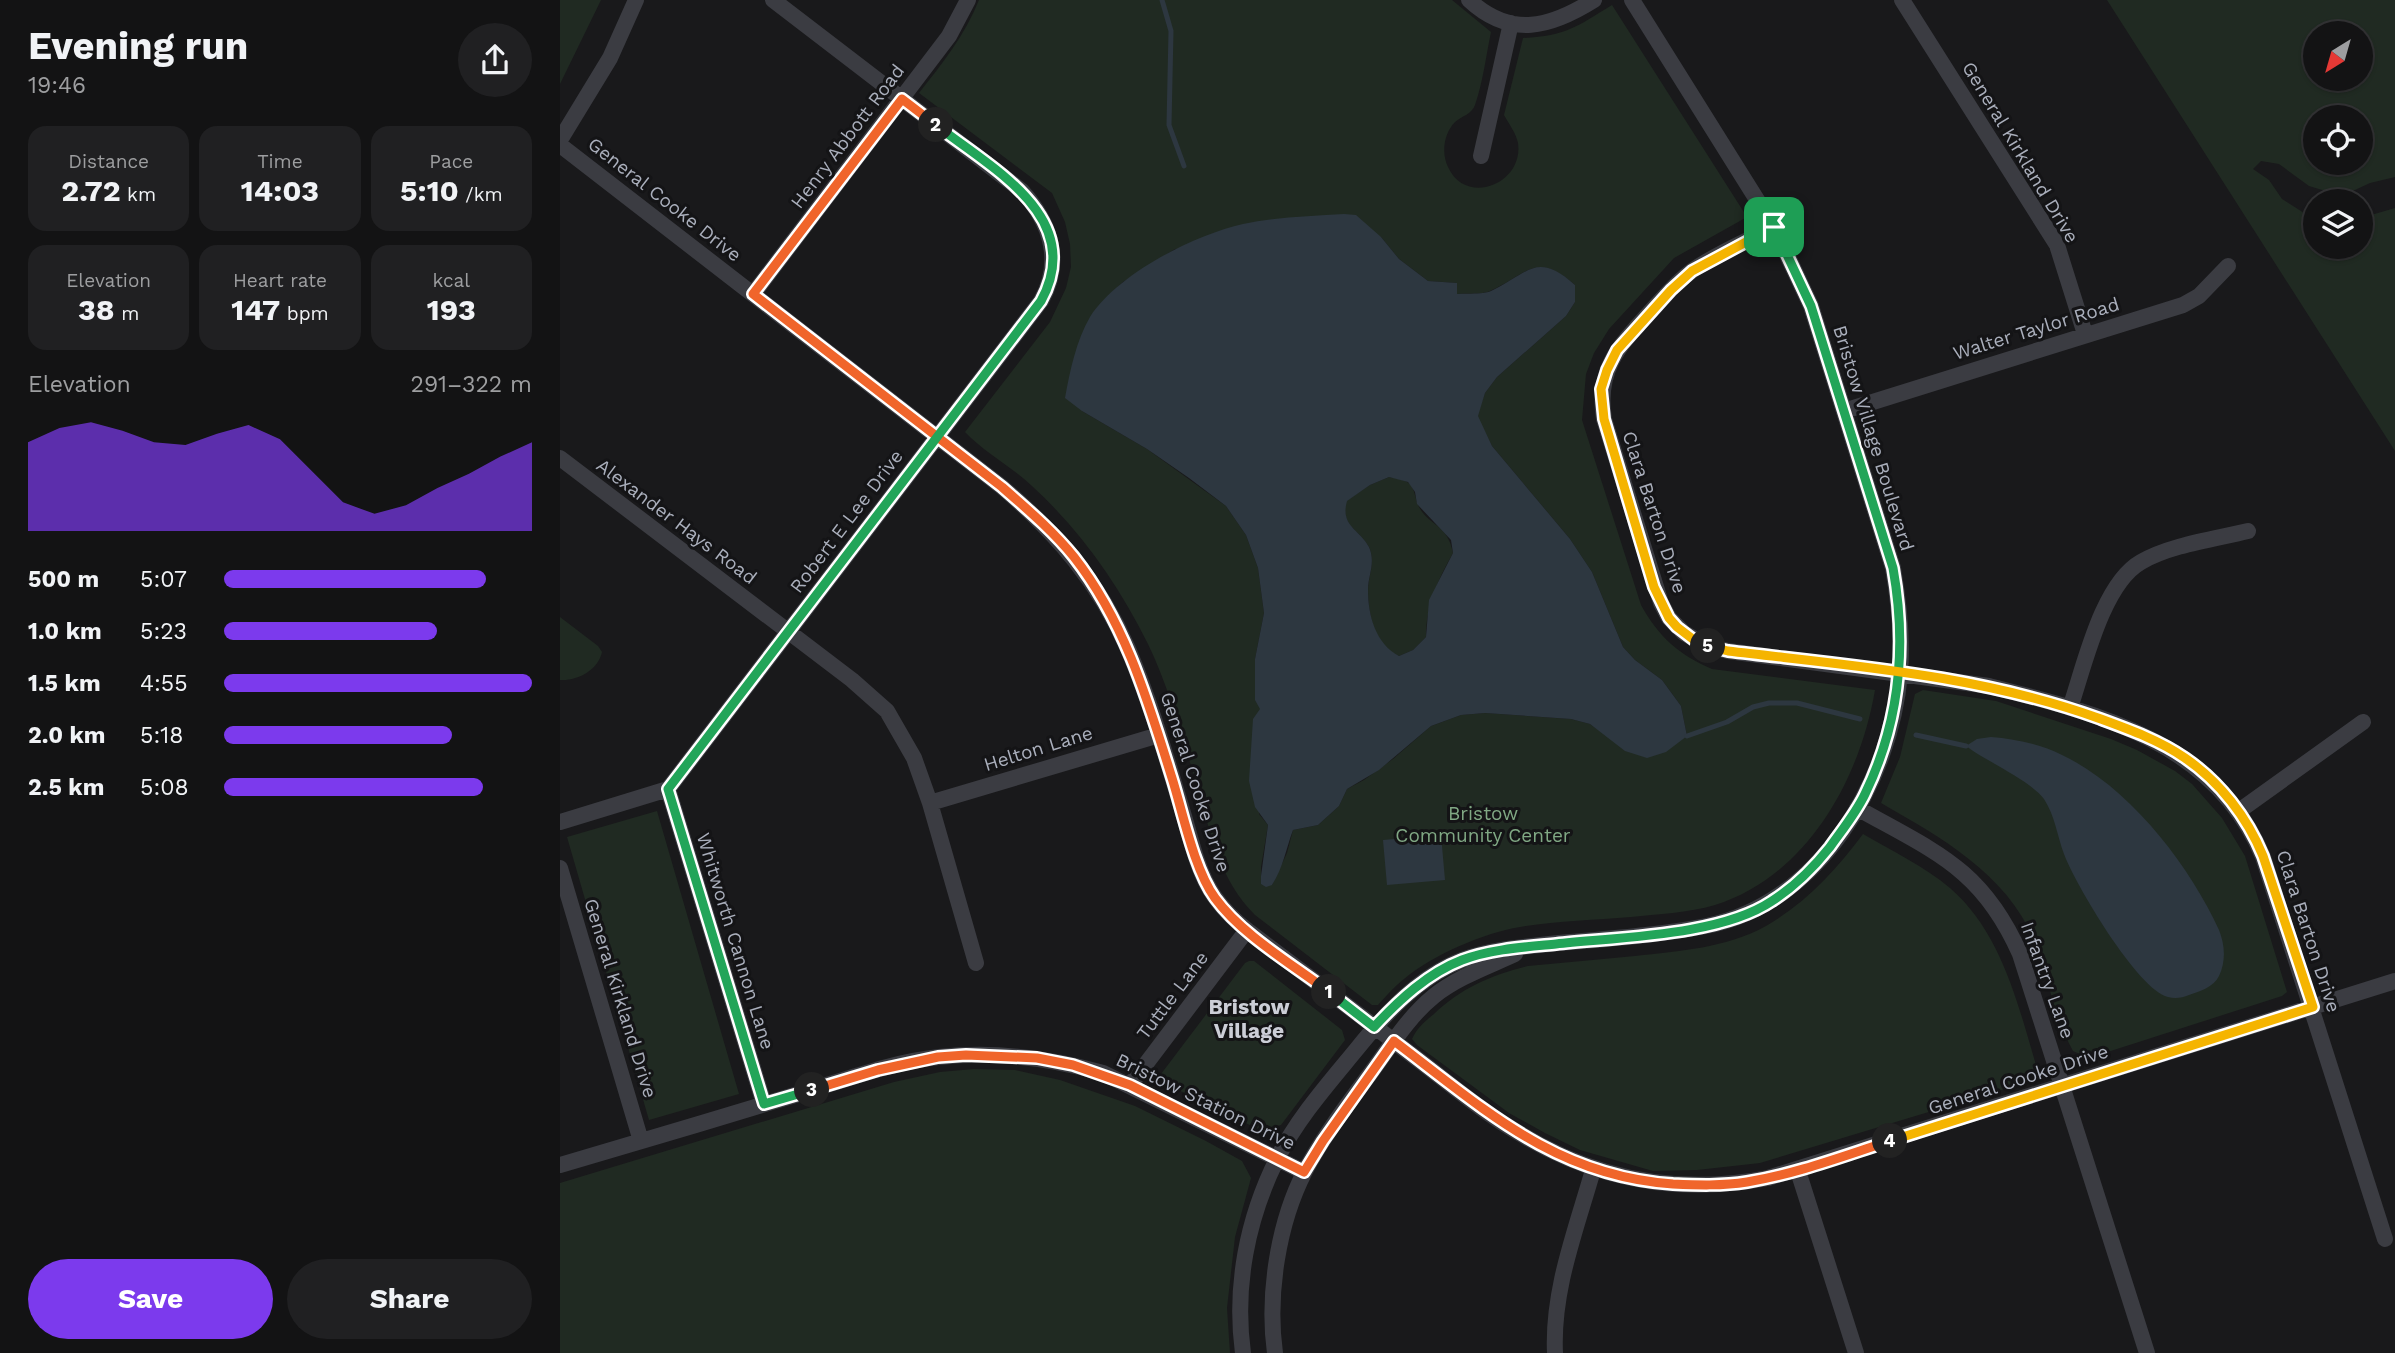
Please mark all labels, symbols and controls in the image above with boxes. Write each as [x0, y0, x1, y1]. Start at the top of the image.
north arrow [2303, 21, 2373, 91]
map controls [2303, 21, 2373, 259]
button: share [458, 23, 532, 97]
text: Evening run [28, 24, 248, 68]
street label: General Kirkland Drive [1957, 57, 2084, 247]
street label: Henry Abbott Road [786, 60, 909, 213]
text: 19:46 [28, 72, 86, 99]
button: locate [2303, 105, 2373, 175]
pin: 2 [918, 108, 954, 142]
text: 2 [930, 113, 941, 136]
street label: General Cooke Drive [583, 132, 746, 266]
text: Distance [68, 150, 149, 173]
text: Time [257, 150, 303, 173]
text: Pace [429, 150, 473, 173]
text: 2.72 [61, 173, 121, 208]
text: 14:03 [241, 173, 319, 208]
text: 5:10 [400, 173, 459, 208]
text: km [121, 183, 156, 206]
text: /km [459, 183, 503, 206]
button: layers [2303, 189, 2373, 259]
pin [1744, 197, 1804, 257]
icon: arrive [1755, 208, 1793, 246]
text: Elevation [66, 269, 151, 292]
text: Heart rate [233, 269, 327, 292]
text: kcal [433, 269, 470, 292]
text: 38 [78, 292, 115, 327]
text: 147 [231, 292, 280, 327]
text: 193 [427, 292, 476, 327]
street label: Walter Taylor Road [1950, 292, 2122, 365]
text: m [115, 302, 139, 325]
text: bpm [280, 302, 329, 325]
street label: Bristow Village Boulevard [1828, 323, 1919, 554]
text: Elevation [28, 371, 131, 398]
text: 291–322 m [410, 371, 532, 398]
street label: Clara Barton Drive [1617, 428, 1692, 596]
street label: Robert E Lee Drive [785, 445, 908, 598]
street label: Alexander Hays Road [592, 454, 761, 589]
text: 500 m [28, 566, 99, 593]
text: 5:07 [140, 566, 187, 593]
text: 1.0 km [28, 618, 102, 645]
text: 5:23 [140, 618, 187, 645]
pin: 5 [1690, 628, 1726, 664]
text: 5 [1702, 634, 1713, 657]
text: 1.5 km [28, 670, 101, 697]
text: 4:55 [140, 670, 188, 697]
street label: General Cooke Drive [1155, 689, 1236, 875]
street label: Helton Lane [981, 721, 1095, 776]
text: 2.0 km [28, 722, 106, 749]
text: 5:18 [140, 722, 183, 749]
text: 2.5 km [28, 774, 104, 801]
text: 5:08 [140, 774, 189, 801]
park label: Bristow Community Center [1395, 802, 1571, 847]
street label: Whitworth Cannon Lane [692, 830, 779, 1052]
street label: Clara Barton Drive [2271, 847, 2346, 1015]
street label: General Kirkland Drive [579, 896, 662, 1101]
street label: Infantry Lane [2016, 919, 2079, 1042]
street label: Tuttle Lane [1132, 947, 1213, 1044]
pin: 1 [1312, 974, 1346, 1010]
text: 1 [1324, 980, 1333, 1003]
district label: Bristow Village [1208, 994, 1290, 1043]
street label: General Cooke Drive [1925, 1039, 2111, 1120]
street label: Bristow Station Drive [1112, 1048, 1299, 1155]
pin: 3 [794, 1072, 830, 1108]
text: 3 [806, 1078, 817, 1101]
pin: 4 [1872, 1124, 1908, 1158]
text: 4 [1883, 1129, 1896, 1152]
button: Save [28, 1259, 273, 1339]
button: Share [287, 1259, 532, 1339]

